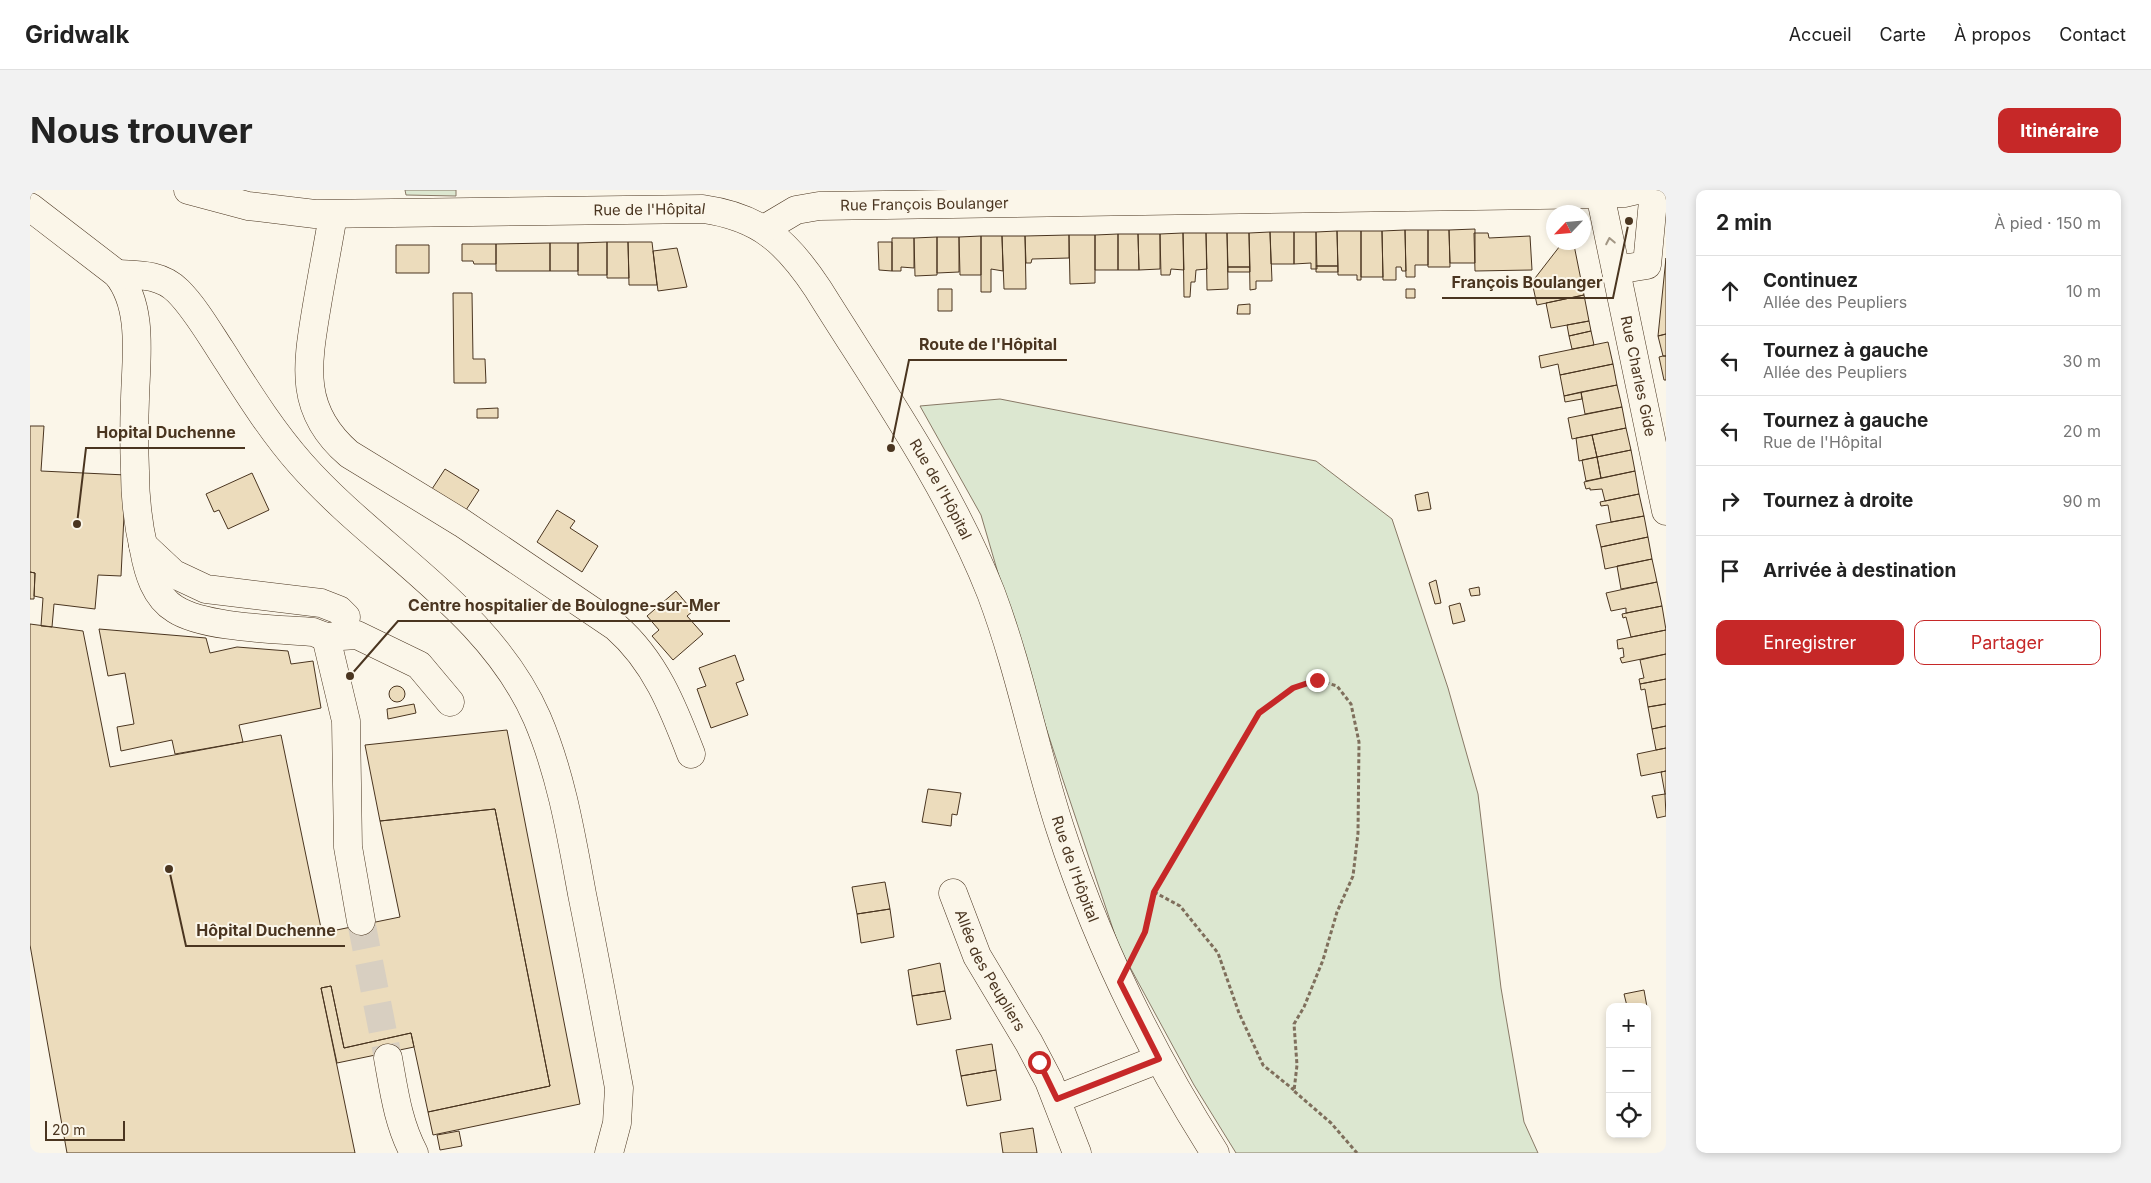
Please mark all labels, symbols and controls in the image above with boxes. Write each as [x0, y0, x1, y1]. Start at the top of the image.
text: Gridwalk [25, 20, 129, 49]
text: Accueil [1789, 24, 1852, 45]
text: Carte [1880, 24, 1926, 45]
text: À propos [1954, 24, 2031, 45]
text: Contact [2059, 24, 2126, 45]
button: Itinéraire [1998, 108, 2121, 153]
text: Nous trouver [30, 109, 253, 151]
street label: Rue François Boulanger [840, 193, 1009, 215]
street label: Rue de l'Hôpital [593, 199, 707, 219]
north arrow [1546, 205, 1591, 250]
text: 2 min [1716, 210, 1772, 235]
text: À pied · 150 m [1994, 213, 2101, 233]
one-way arrow [1605, 237, 1616, 245]
callout: François Boulanger [1442, 267, 1613, 298]
text: Continuez [1763, 269, 1858, 292]
text: François Boulanger [1451, 272, 1603, 292]
icon: ahead [1716, 277, 1744, 305]
text: 10 m [2066, 281, 2101, 301]
text: Allée des Peupliers [1763, 292, 1907, 312]
street label: Rue Charles Gide [1617, 314, 1660, 438]
callout: Route de l'Hôpital [909, 329, 1067, 360]
text: Route de l'Hôpital [919, 334, 1057, 354]
text: Tournez à gauche [1763, 339, 1928, 362]
icon: left [1716, 347, 1744, 375]
text: 30 m [2063, 351, 2101, 371]
text: Allée des Peupliers [1763, 362, 1907, 382]
text: Tournez à gauche [1763, 409, 1928, 432]
callout: Hopital Duchenne [86, 417, 245, 448]
icon: left [1716, 417, 1744, 445]
text: 20 m [2063, 421, 2101, 441]
text: Hopital Duchenne [96, 422, 236, 442]
text: Rue de l'Hôpital [1763, 432, 1882, 452]
street label: Rue de l'Hôpital [906, 435, 976, 542]
icon: right [1716, 487, 1744, 515]
text: Tournez à droite [1763, 489, 1913, 512]
text: 90 m [2062, 491, 2101, 511]
icon: arrive [1716, 557, 1744, 585]
text: Arrivée à destination [1763, 559, 1956, 582]
callout: Centre hospitalier de Boulogne-sur-Mer [398, 590, 730, 621]
text: Centre hospitalier de Boulogne-sur-Mer [408, 595, 720, 615]
button: Enregistrer [1716, 620, 1904, 665]
button: Partager [1914, 620, 2101, 665]
route end [1306, 669, 1329, 692]
street label: Rue de l'Hôpital [1048, 813, 1103, 925]
street label: Allée des Peupliers [951, 907, 1030, 1035]
callout: Hôpital Duchenne [186, 915, 345, 946]
text: Hôpital Duchenne [196, 920, 336, 940]
map controls [1606, 1003, 1651, 1138]
button: + [1606, 1003, 1651, 1048]
button: − [1606, 1048, 1651, 1093]
route start [1028, 1051, 1051, 1074]
button: locate [1606, 1093, 1651, 1138]
scale bar [45, 1118, 125, 1141]
text: 20 m [52, 1121, 86, 1138]

